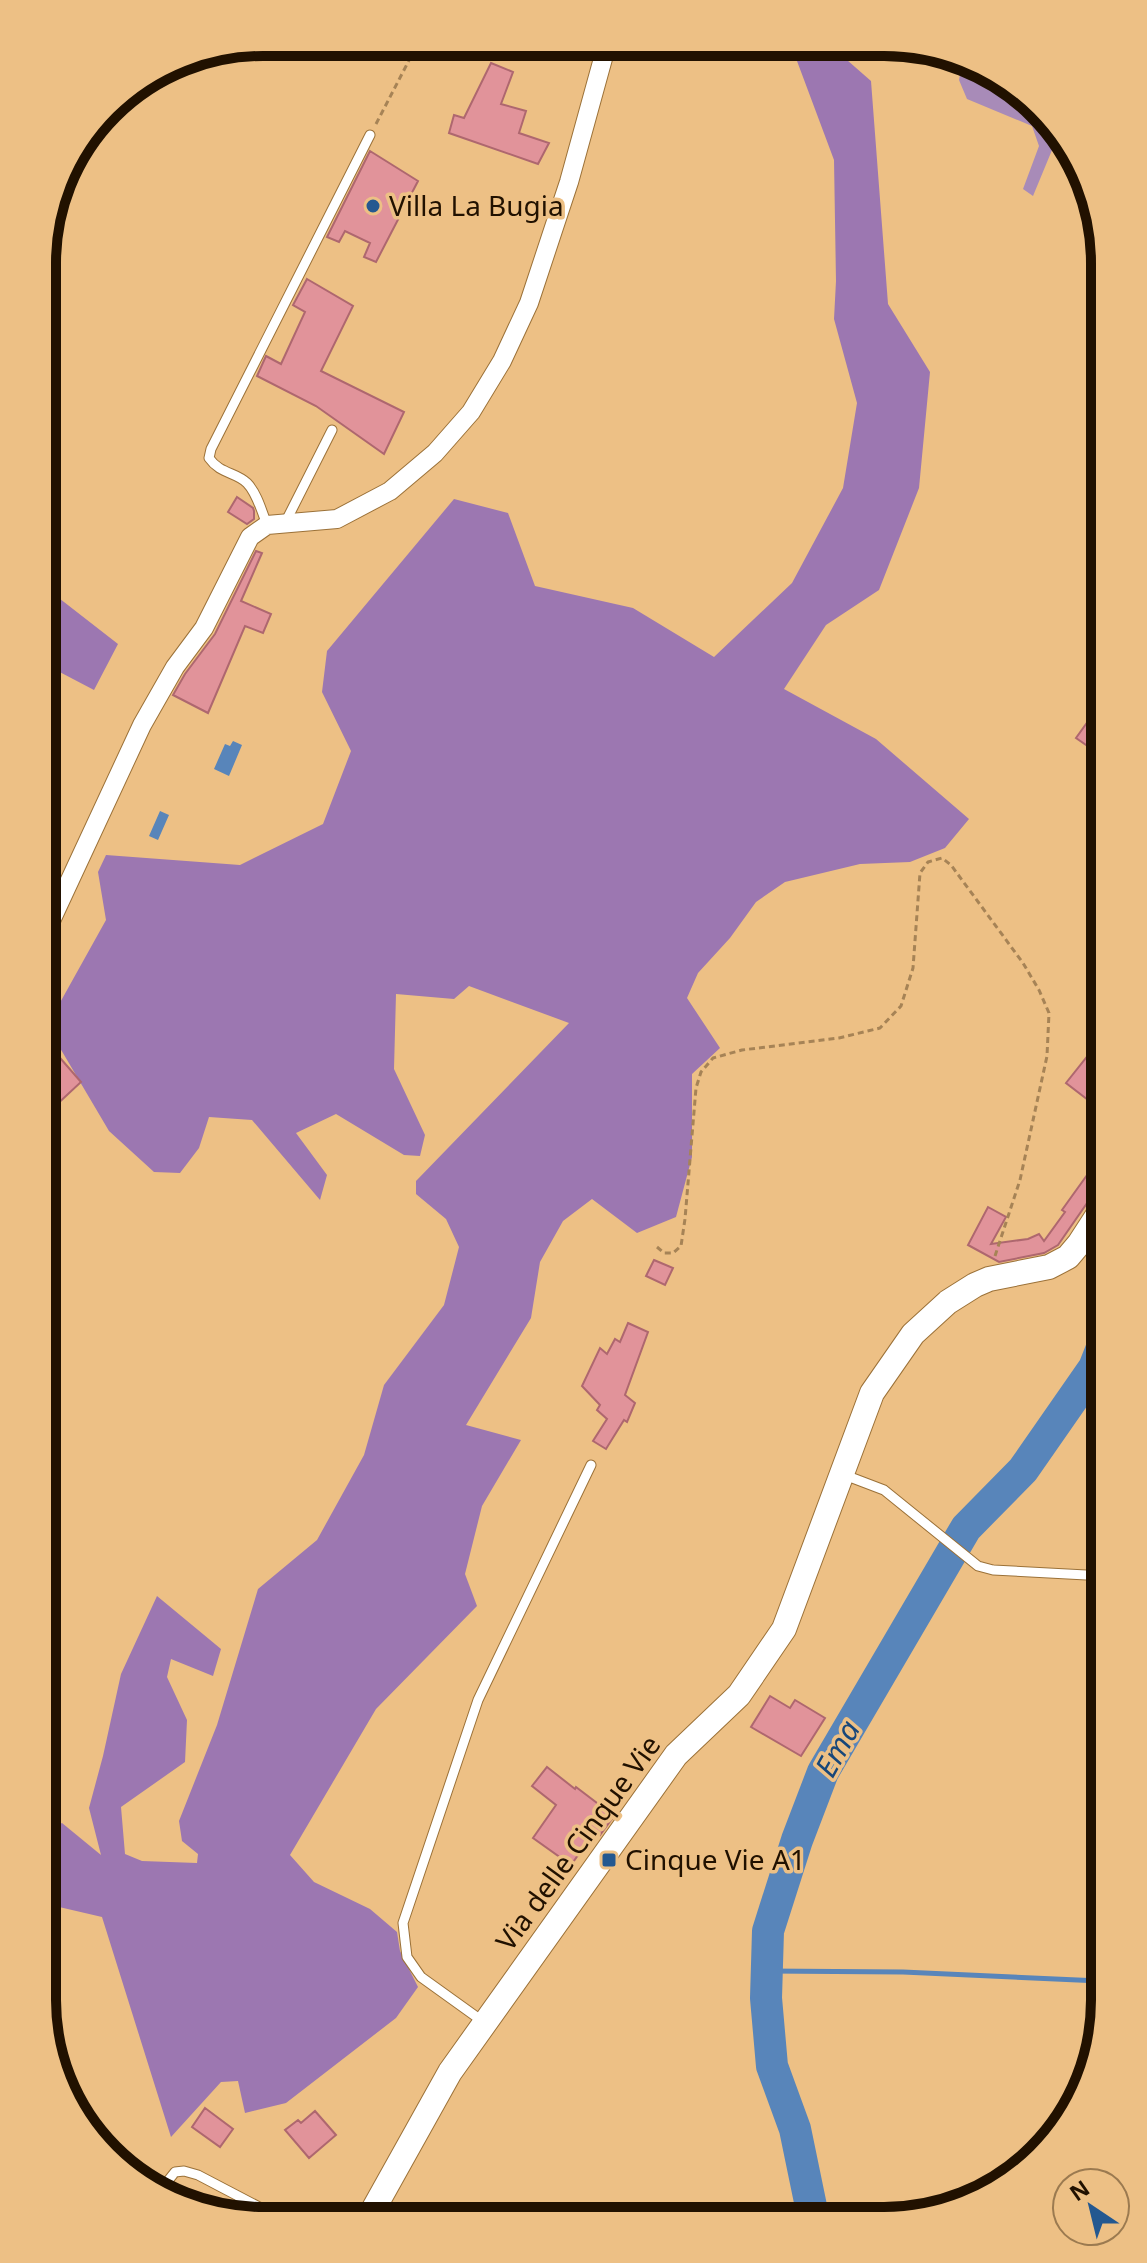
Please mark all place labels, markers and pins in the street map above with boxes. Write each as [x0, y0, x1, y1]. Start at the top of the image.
place label: Villa La Bugia [389, 186, 564, 224]
marker: Villa La Bugia [364, 197, 382, 215]
place label: Cinque Vie A1 [625, 1840, 806, 1878]
marker: Cinque Vie A1 [600, 1851, 618, 1869]

